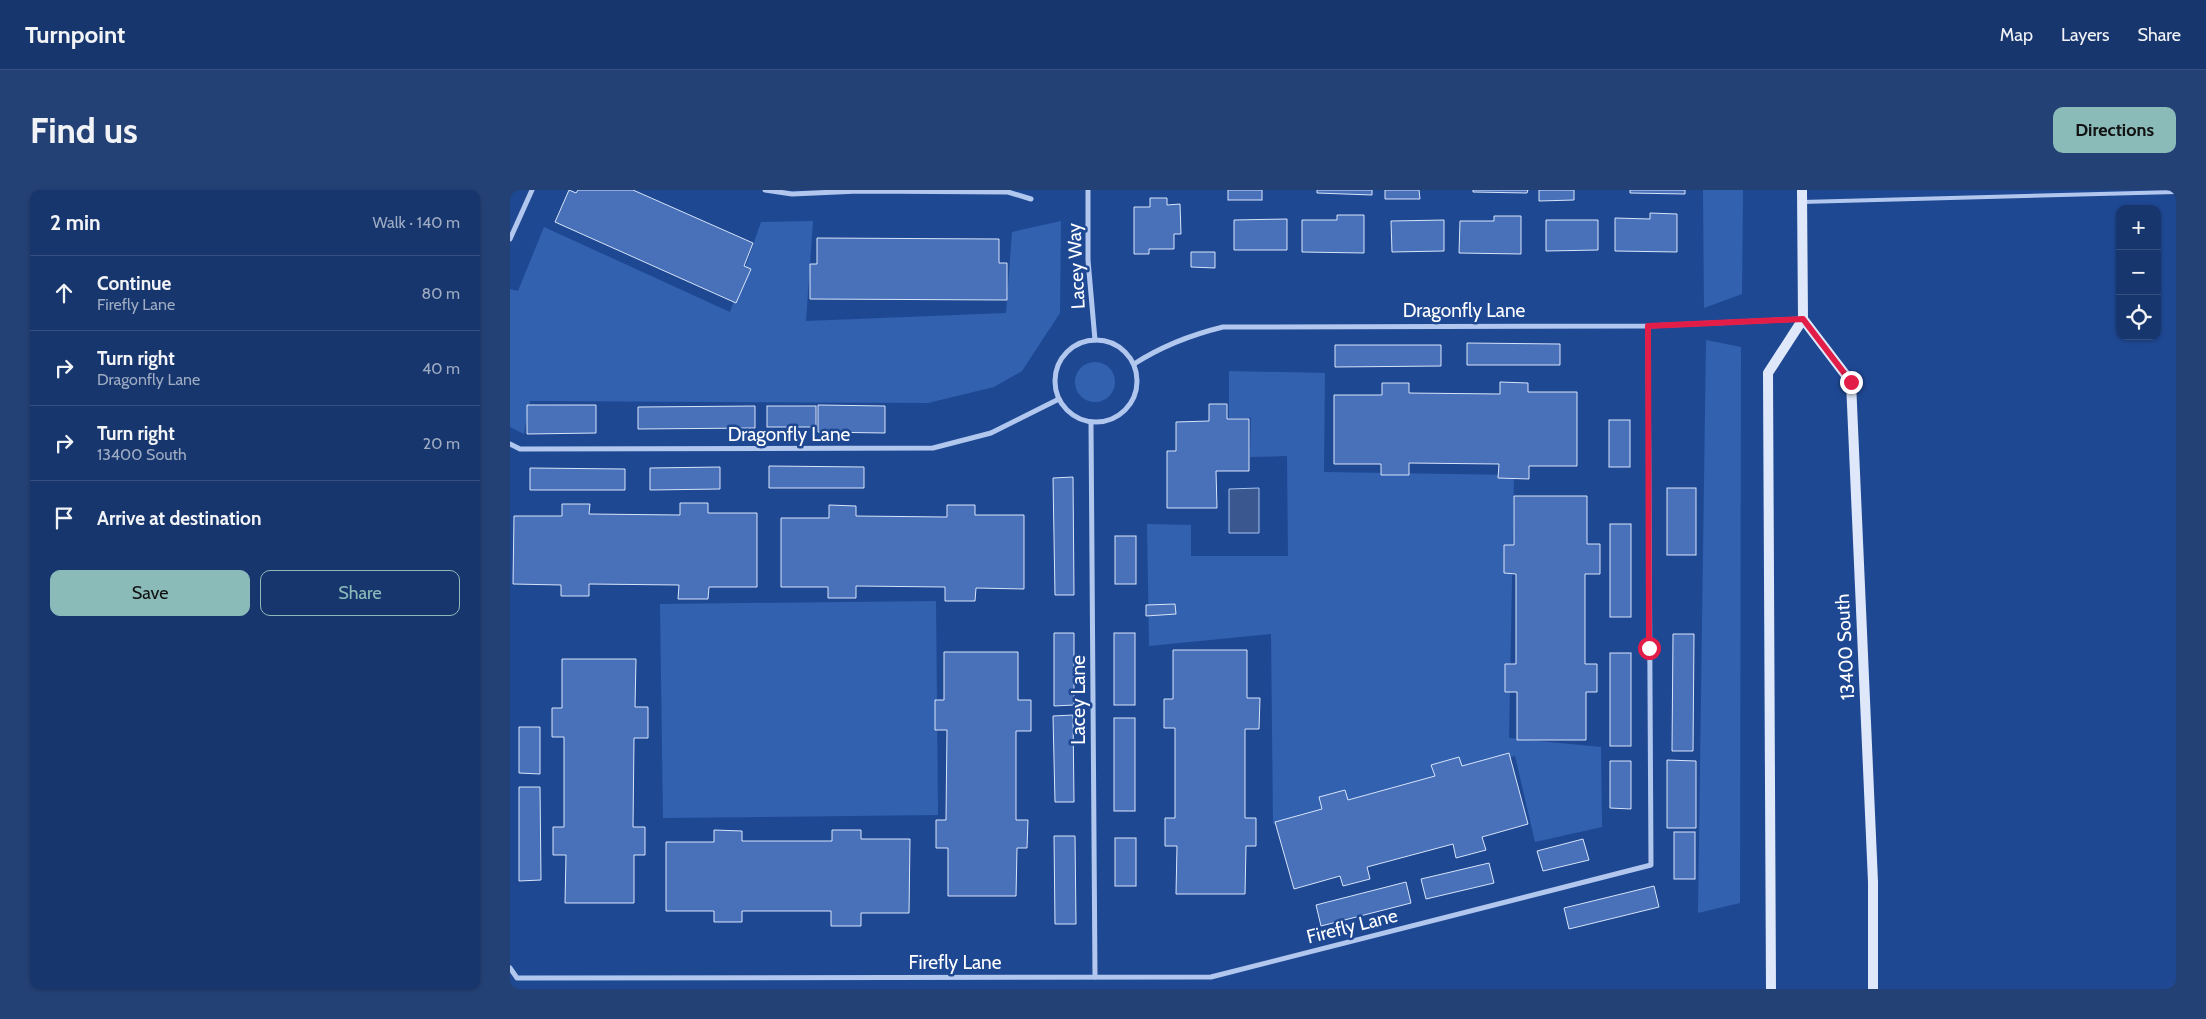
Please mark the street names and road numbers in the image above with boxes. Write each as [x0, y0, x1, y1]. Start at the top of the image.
street label: Lacey Way [1062, 222, 1090, 310]
street label: Dragonfly Lane [1403, 299, 1526, 322]
street label: Dragonfly Lane [728, 423, 851, 446]
street label: 13400 South [1831, 593, 1859, 701]
street label: Lacey Lane [1067, 655, 1090, 745]
street label: Firefly Lane [1304, 904, 1400, 948]
street label: Firefly Lane [909, 951, 1002, 974]

